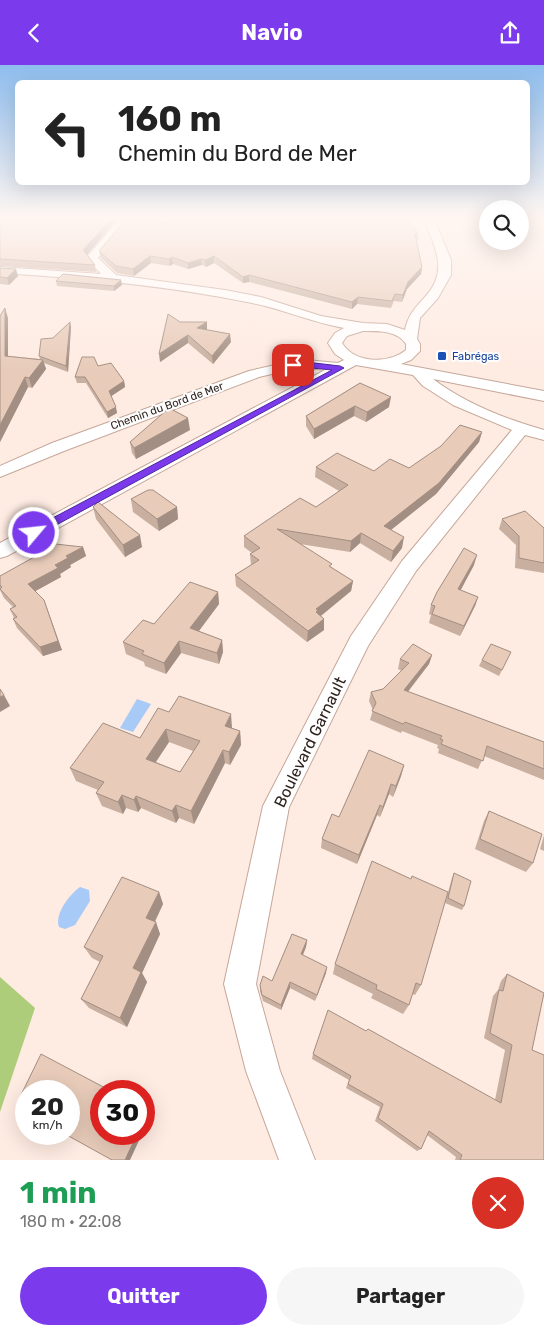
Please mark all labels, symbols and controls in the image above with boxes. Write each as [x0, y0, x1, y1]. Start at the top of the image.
icon: back [20, 19, 48, 47]
text: Navio [241, 19, 303, 46]
icon: share [496, 19, 524, 47]
text: 160 m [118, 98, 222, 140]
icon: left [35, 100, 100, 165]
text: Chemin du Bord de Mer [118, 140, 357, 167]
map controls [479, 200, 529, 250]
button: search [479, 200, 529, 250]
pin [272, 344, 314, 386]
marker: Fabrégas [436, 350, 448, 362]
place label: Fabrégas [452, 350, 500, 363]
icon: arrive [279, 351, 307, 379]
street label: Chemin du Bord de Mer [109, 379, 226, 433]
position arrow [7, 506, 59, 558]
street label: Boulevard Garnault [270, 674, 350, 810]
speed limit sign: 30 [90, 1080, 155, 1145]
text: 20 [31, 1092, 64, 1121]
text: km/h [33, 1118, 62, 1132]
text: 1 min [20, 1175, 97, 1211]
button: close [472, 1177, 524, 1229]
text: 180 m · 22:08 [20, 1212, 122, 1231]
button: Quitter [20, 1267, 267, 1325]
button: Partager [277, 1267, 524, 1325]

